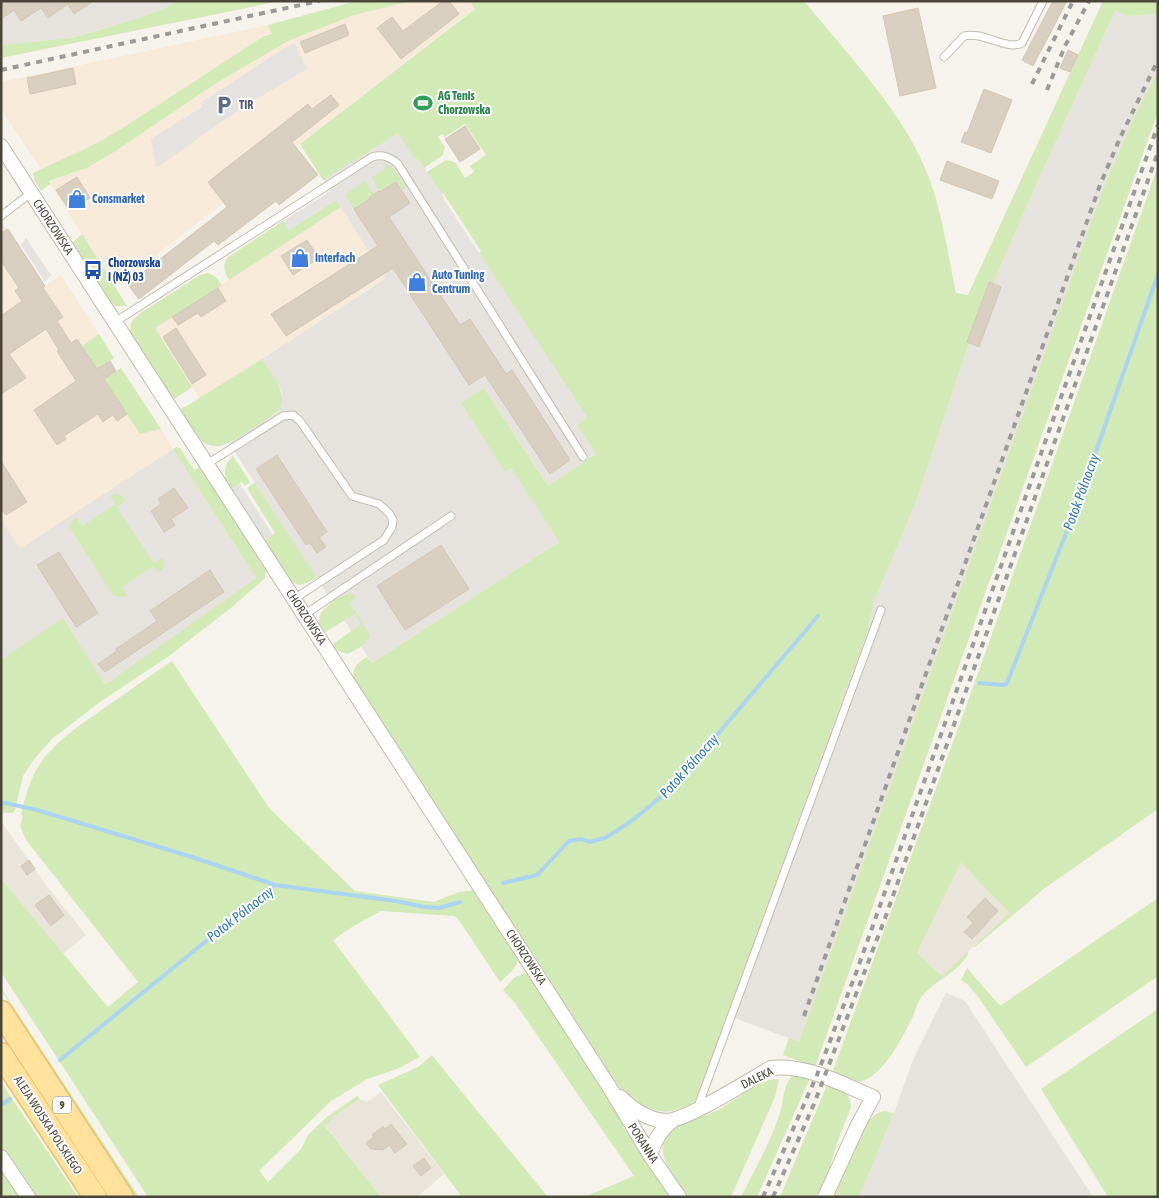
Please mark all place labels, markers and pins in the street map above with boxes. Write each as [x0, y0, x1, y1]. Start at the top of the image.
place label: AG Tenis Chorzowska [437, 89, 491, 117]
sports icon: AG Tenis Chorzowska [412, 92, 434, 114]
parking icon: TIR [213, 94, 235, 116]
place label: TIR [239, 98, 253, 112]
shop icon: Consmarket [66, 188, 88, 210]
place label: Consmarket [92, 192, 145, 206]
shop icon: Interfach [289, 247, 311, 269]
place label: Interfach [315, 251, 355, 265]
place label: Chorzowska I (NŻ) 03 [108, 256, 161, 284]
bus stop icon: Chorzowska I (NŻ) 03 [82, 259, 104, 281]
place label: Auto Tuning Centrum [431, 268, 485, 296]
shop icon: Auto Tuning Centrum [406, 271, 428, 293]

